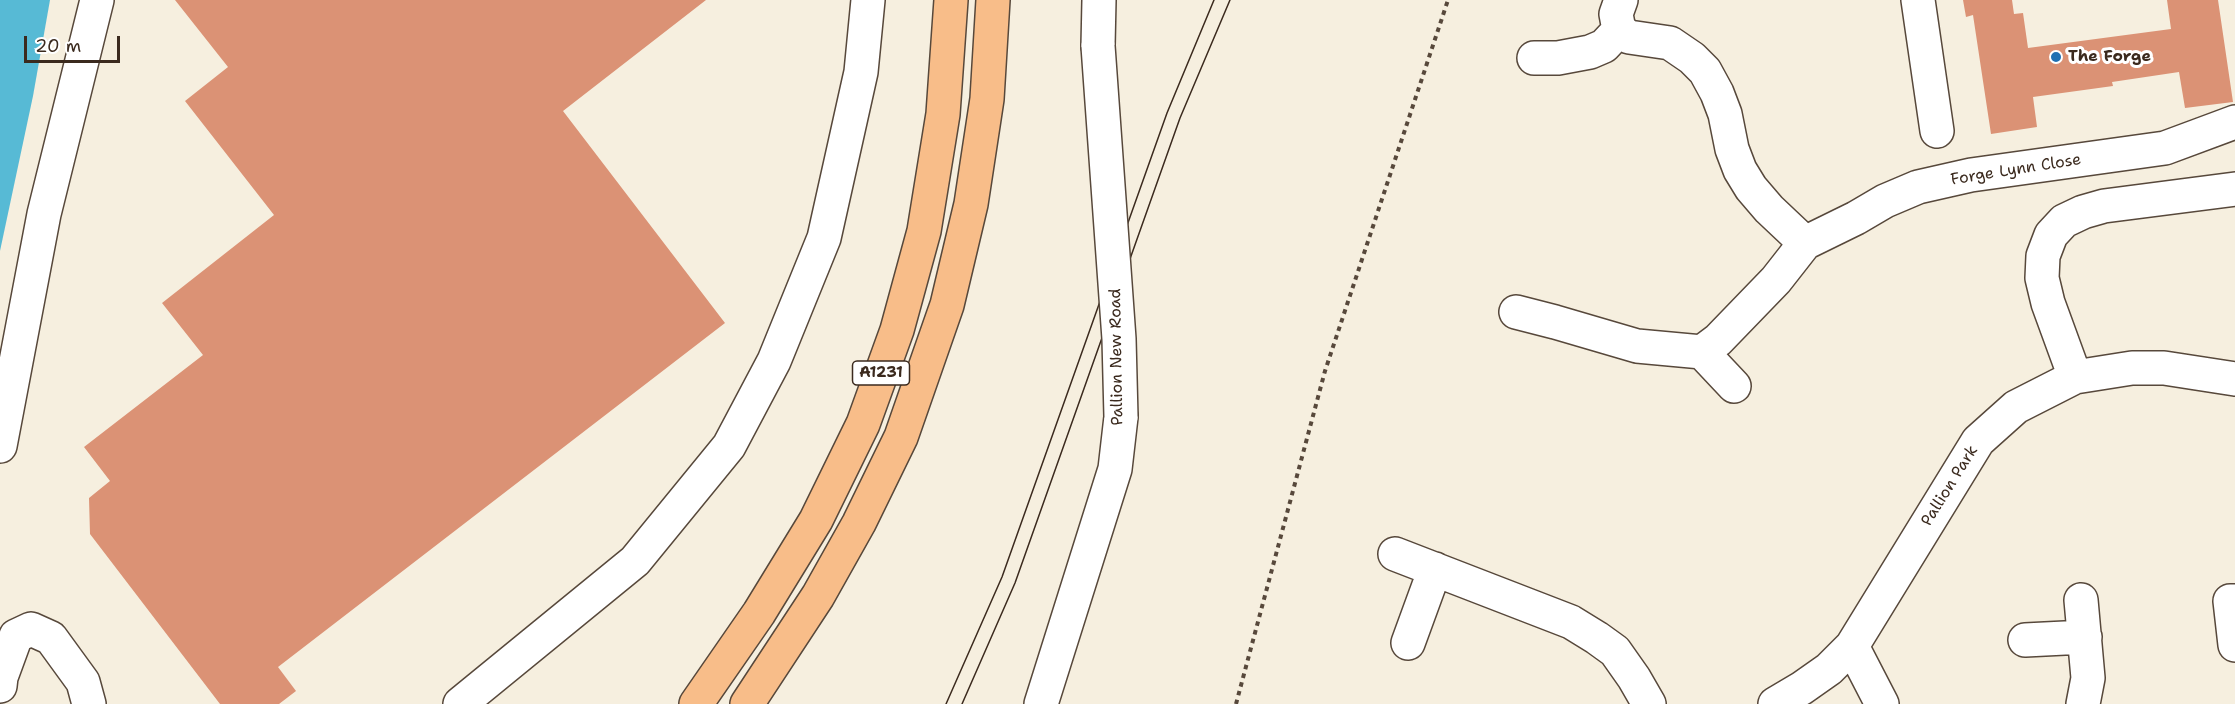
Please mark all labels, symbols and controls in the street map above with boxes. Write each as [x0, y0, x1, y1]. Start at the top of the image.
scale bar [27, 24, 123, 62]
text: 20 m [35, 34, 81, 58]
place label: The Forge [2068, 47, 2151, 67]
marker: The Forge [2049, 50, 2063, 64]
street label: Forge Lynn Close [1949, 150, 2083, 190]
street label: Pallion New Road [1106, 288, 1128, 426]
road number: A1231 [852, 361, 910, 385]
street label: Pallion Park [1918, 442, 1982, 530]

